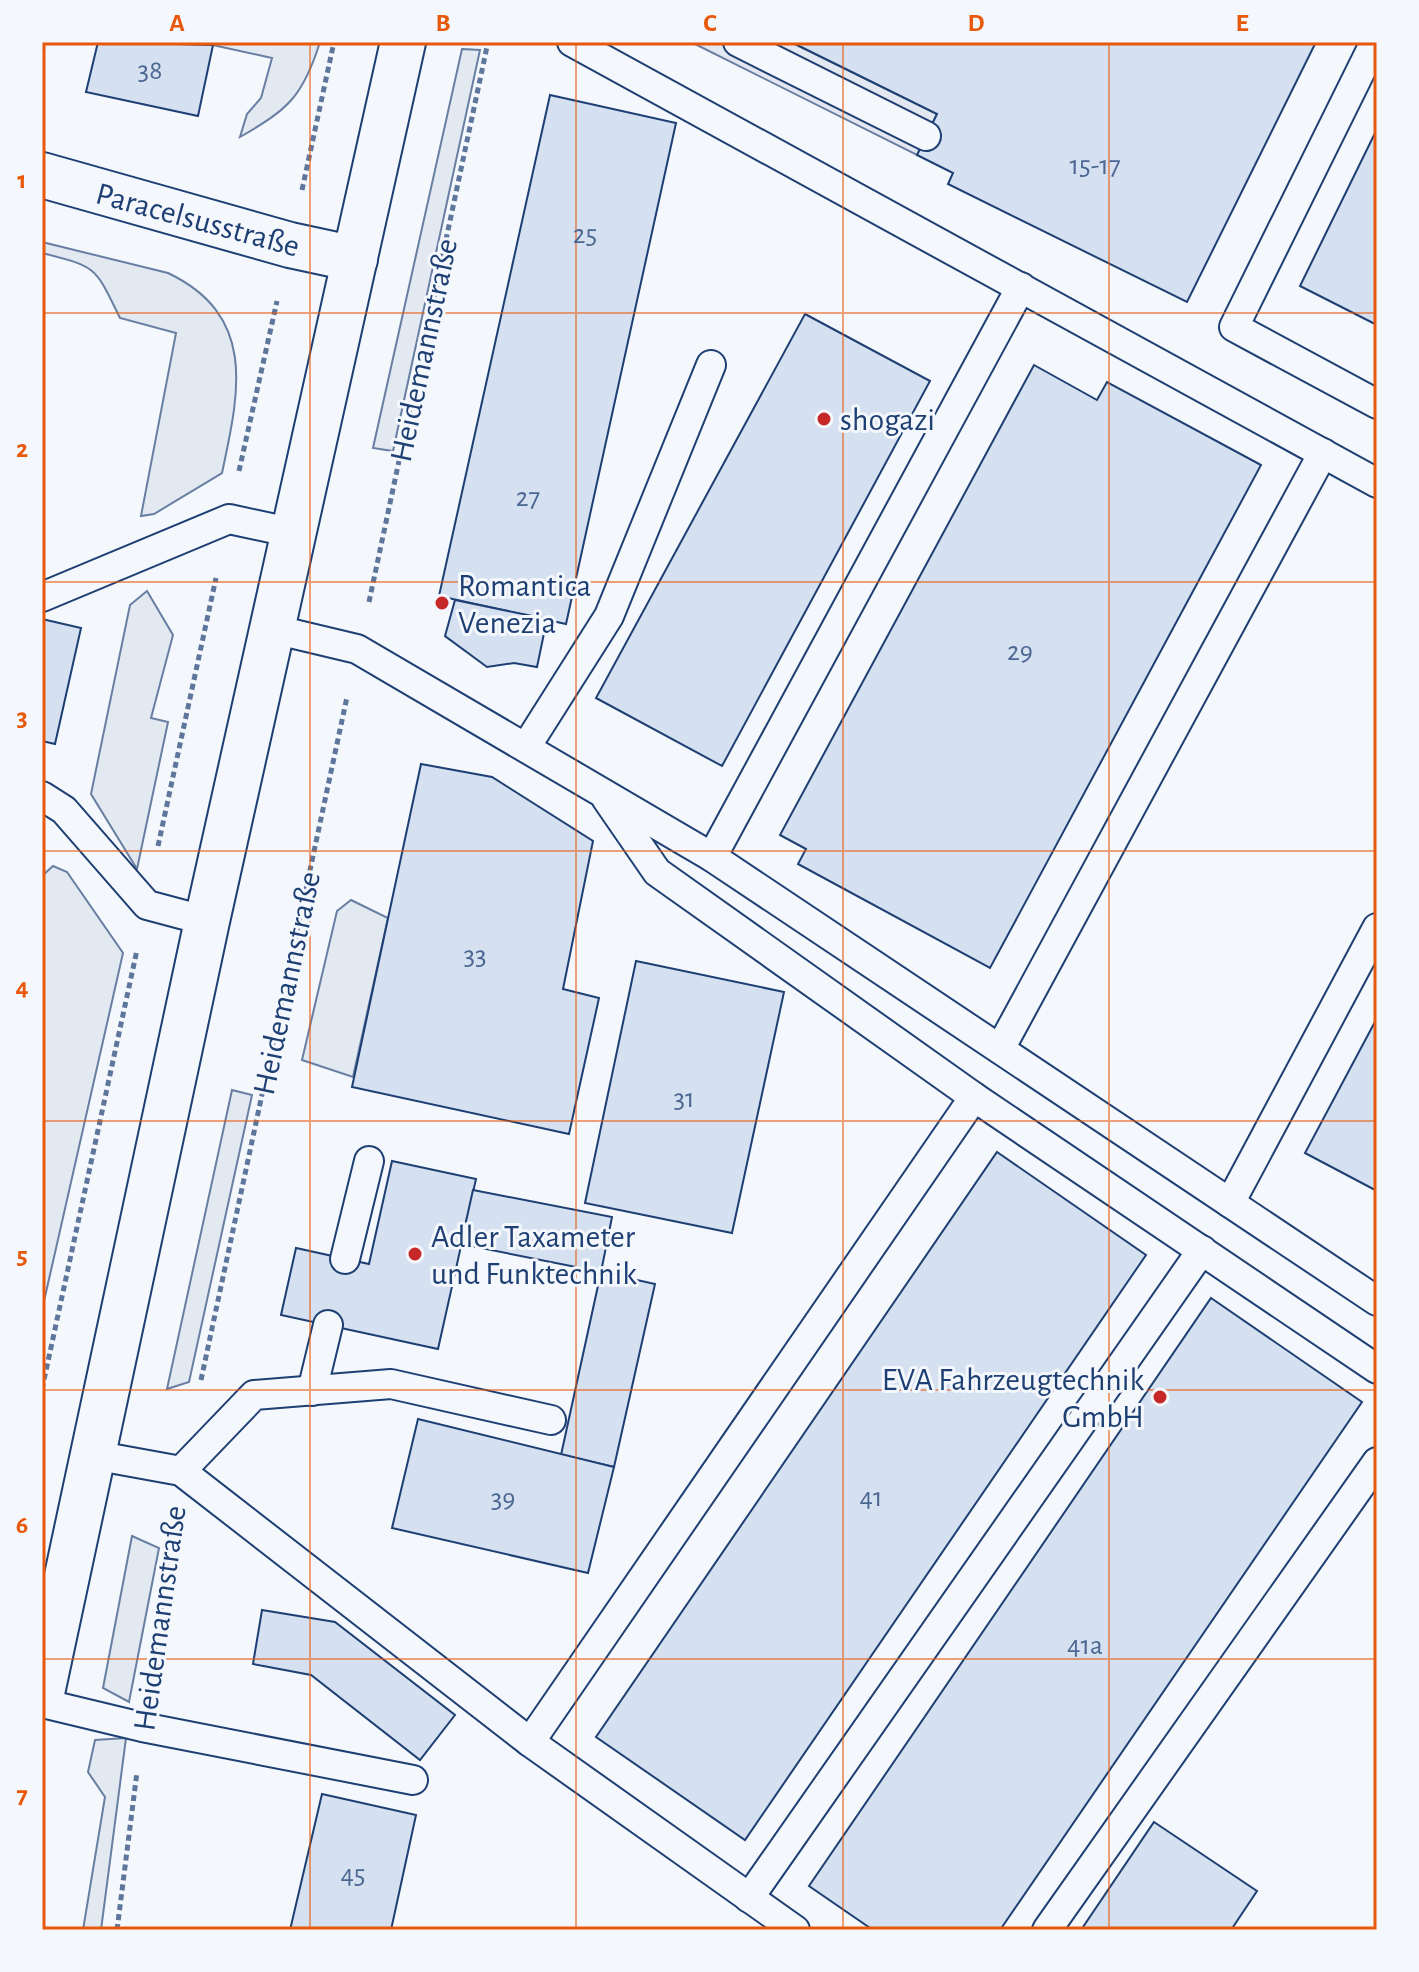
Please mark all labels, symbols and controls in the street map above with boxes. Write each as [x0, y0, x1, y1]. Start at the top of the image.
text: A [169, 10, 185, 36]
text: B [435, 10, 451, 36]
text: C [703, 10, 717, 36]
text: D [967, 10, 985, 36]
text: E [1235, 10, 1249, 36]
house number: 38 [138, 57, 162, 85]
house number: 15-17 [1069, 152, 1121, 180]
text: 1 [17, 167, 27, 193]
street label: Paracelsusstraße [92, 177, 303, 263]
house number: 25 [573, 221, 597, 249]
street label: Heidemannstraße [385, 236, 463, 465]
place label: shogazi [840, 404, 935, 436]
marker: shogazi [815, 410, 833, 428]
text: 2 [16, 436, 28, 462]
house number: 27 [516, 484, 540, 512]
place label: Romantica Venezia [458, 570, 591, 639]
marker: Romantica Venezia [433, 594, 451, 612]
house number: 29 [1007, 638, 1033, 666]
text: 3 [16, 705, 28, 731]
street label: Heidemannstraße [248, 869, 326, 1098]
house number: 33 [463, 942, 487, 970]
text: 4 [15, 974, 29, 1000]
house number: 31 [673, 1085, 695, 1113]
place label: Adler Taxameter und Funktechnik [431, 1221, 637, 1290]
text: 5 [16, 1243, 28, 1269]
marker: Adler Taxameter und Funktechnik [406, 1245, 424, 1263]
place label: EVA Fahrzeugtechnik GmbH [882, 1364, 1144, 1433]
marker: EVA Fahrzeugtechnik GmbH [1151, 1388, 1169, 1406]
house number: 41 [859, 1484, 883, 1512]
house number: 39 [491, 1485, 515, 1513]
street label: Heidemannstraße [128, 1503, 192, 1733]
text: 6 [16, 1512, 28, 1538]
house number: 41a [1067, 1632, 1103, 1660]
text: 7 [16, 1782, 28, 1808]
house number: 45 [340, 1861, 366, 1889]

